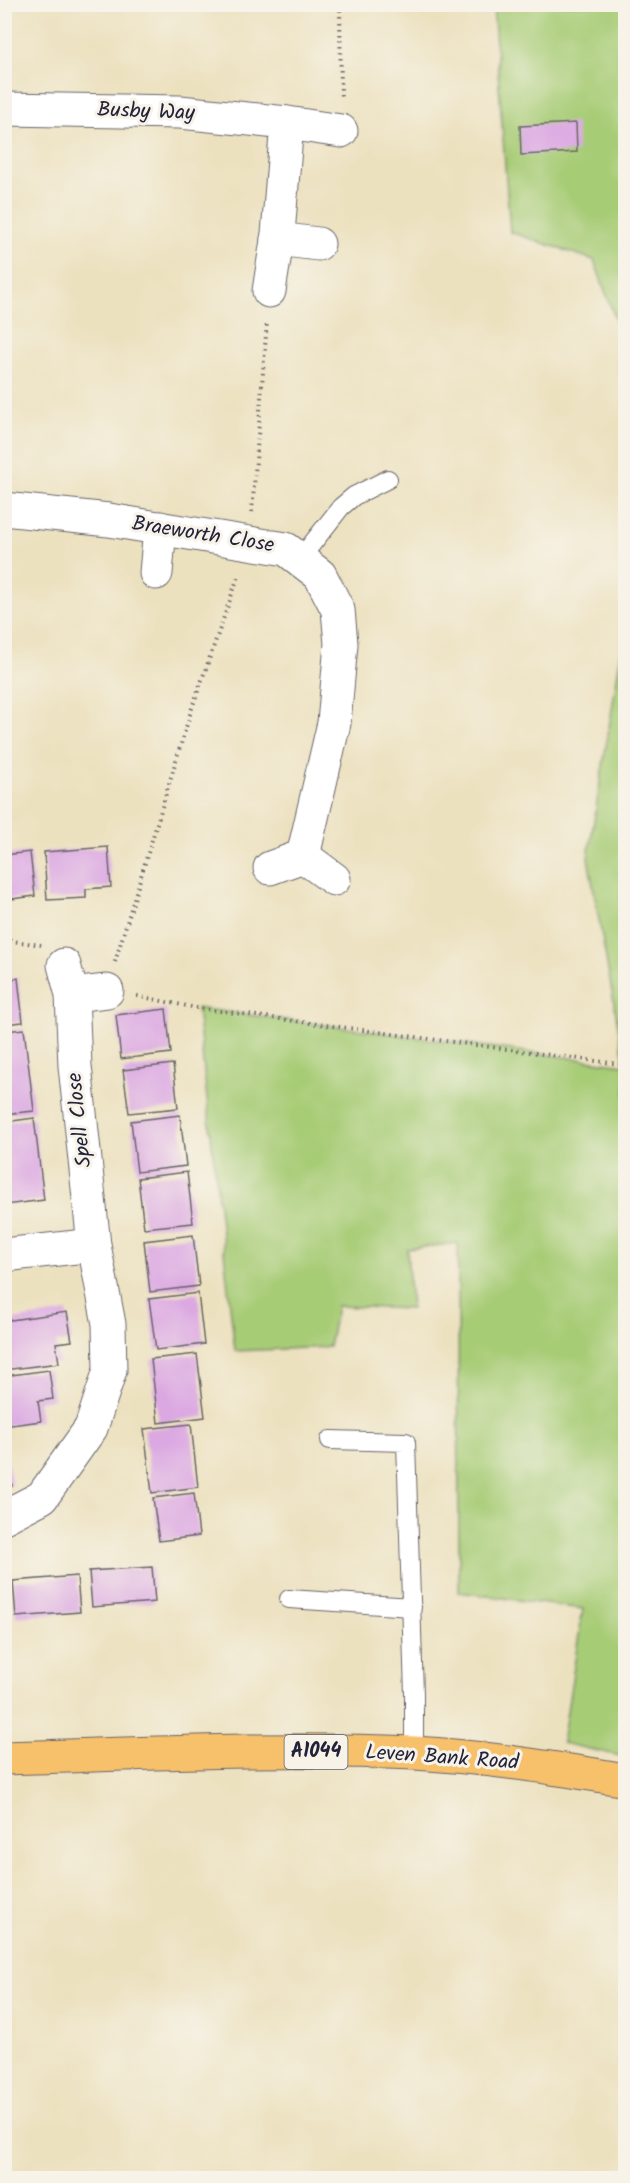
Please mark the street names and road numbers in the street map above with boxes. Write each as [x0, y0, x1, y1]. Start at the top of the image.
street label: Busby Way [97, 94, 196, 130]
street label: Braeworth Close [129, 507, 277, 563]
street label: Spell Close [59, 1070, 101, 1169]
road number: A1044 [284, 1735, 348, 1769]
street label: Leven Bank Road [364, 1736, 520, 1780]

